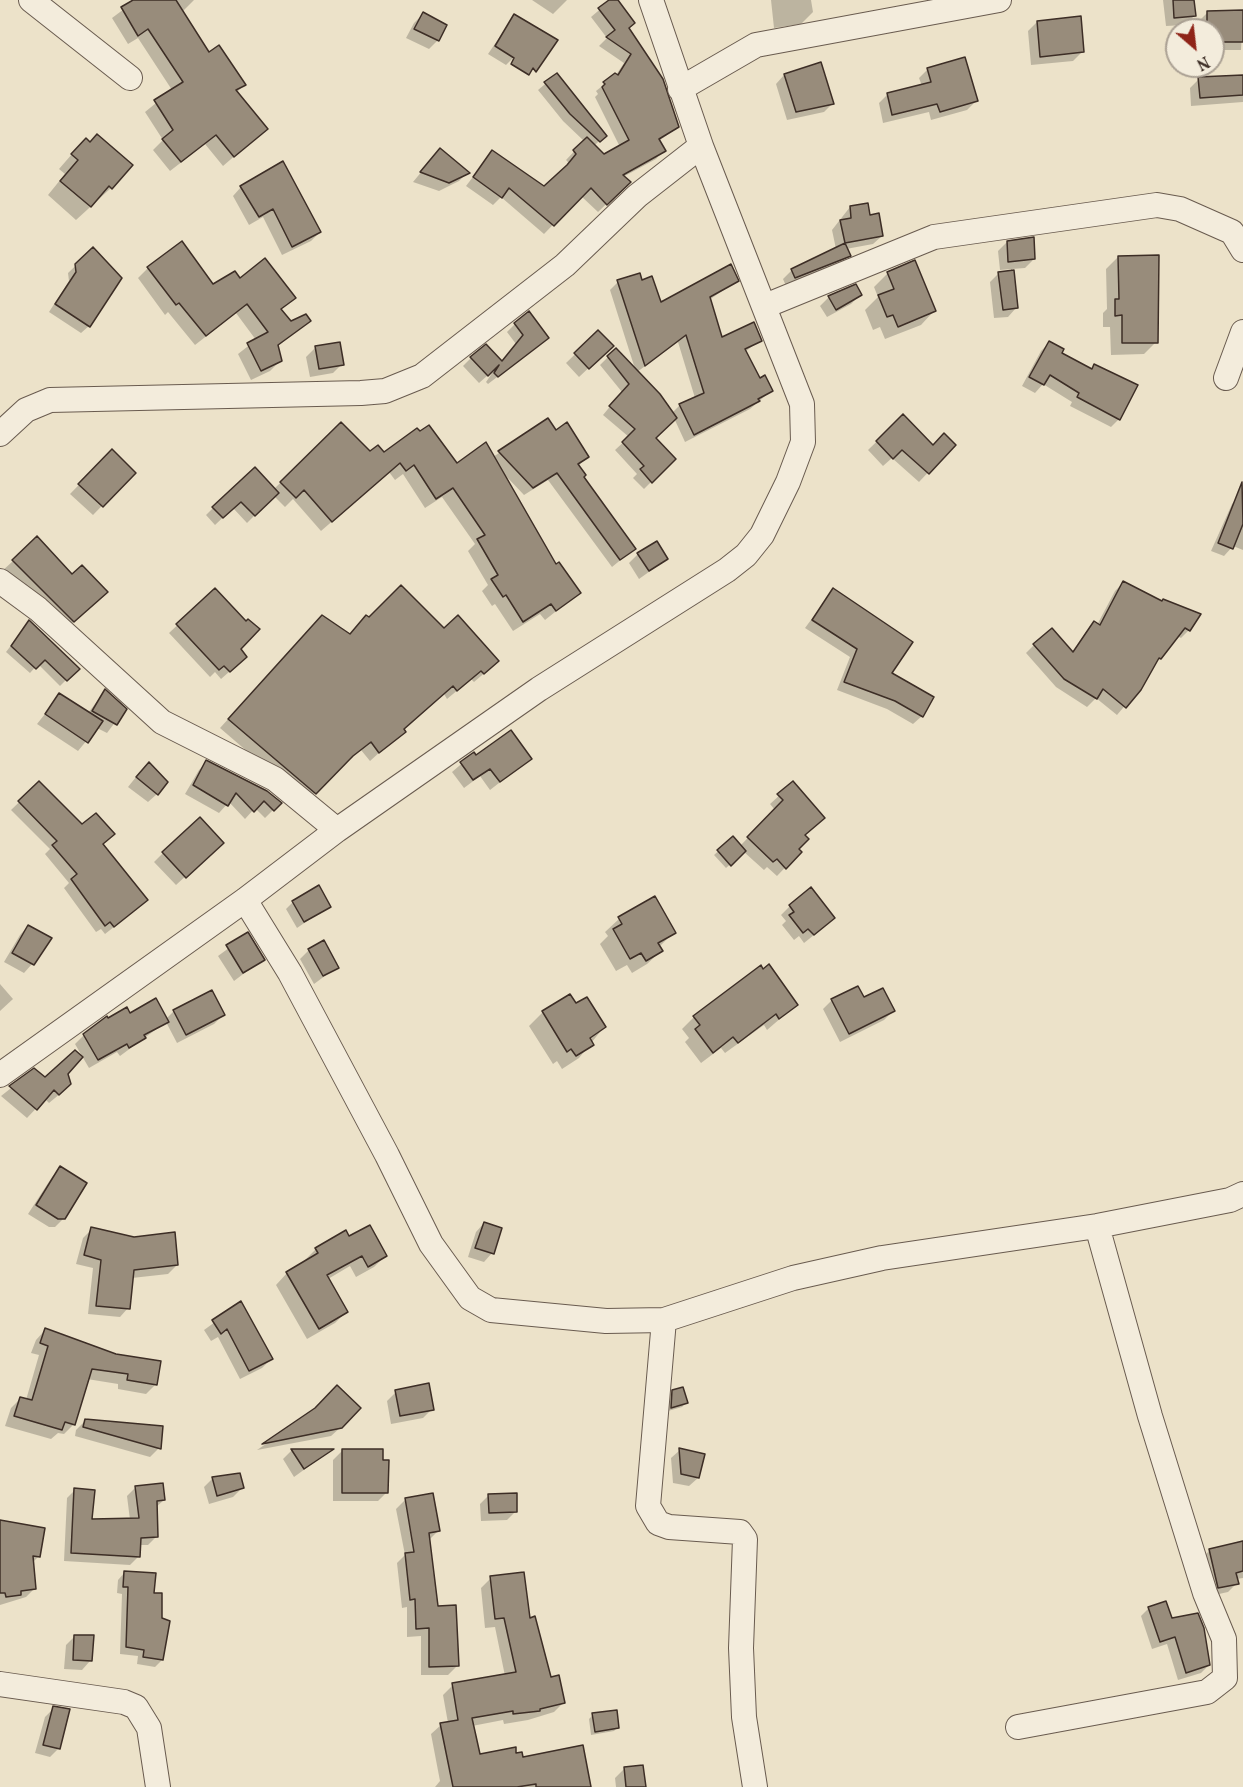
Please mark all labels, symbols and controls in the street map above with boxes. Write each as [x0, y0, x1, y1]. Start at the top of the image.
north arrow [1165, 18, 1225, 78]
text: N [1192, 50, 1213, 75]

